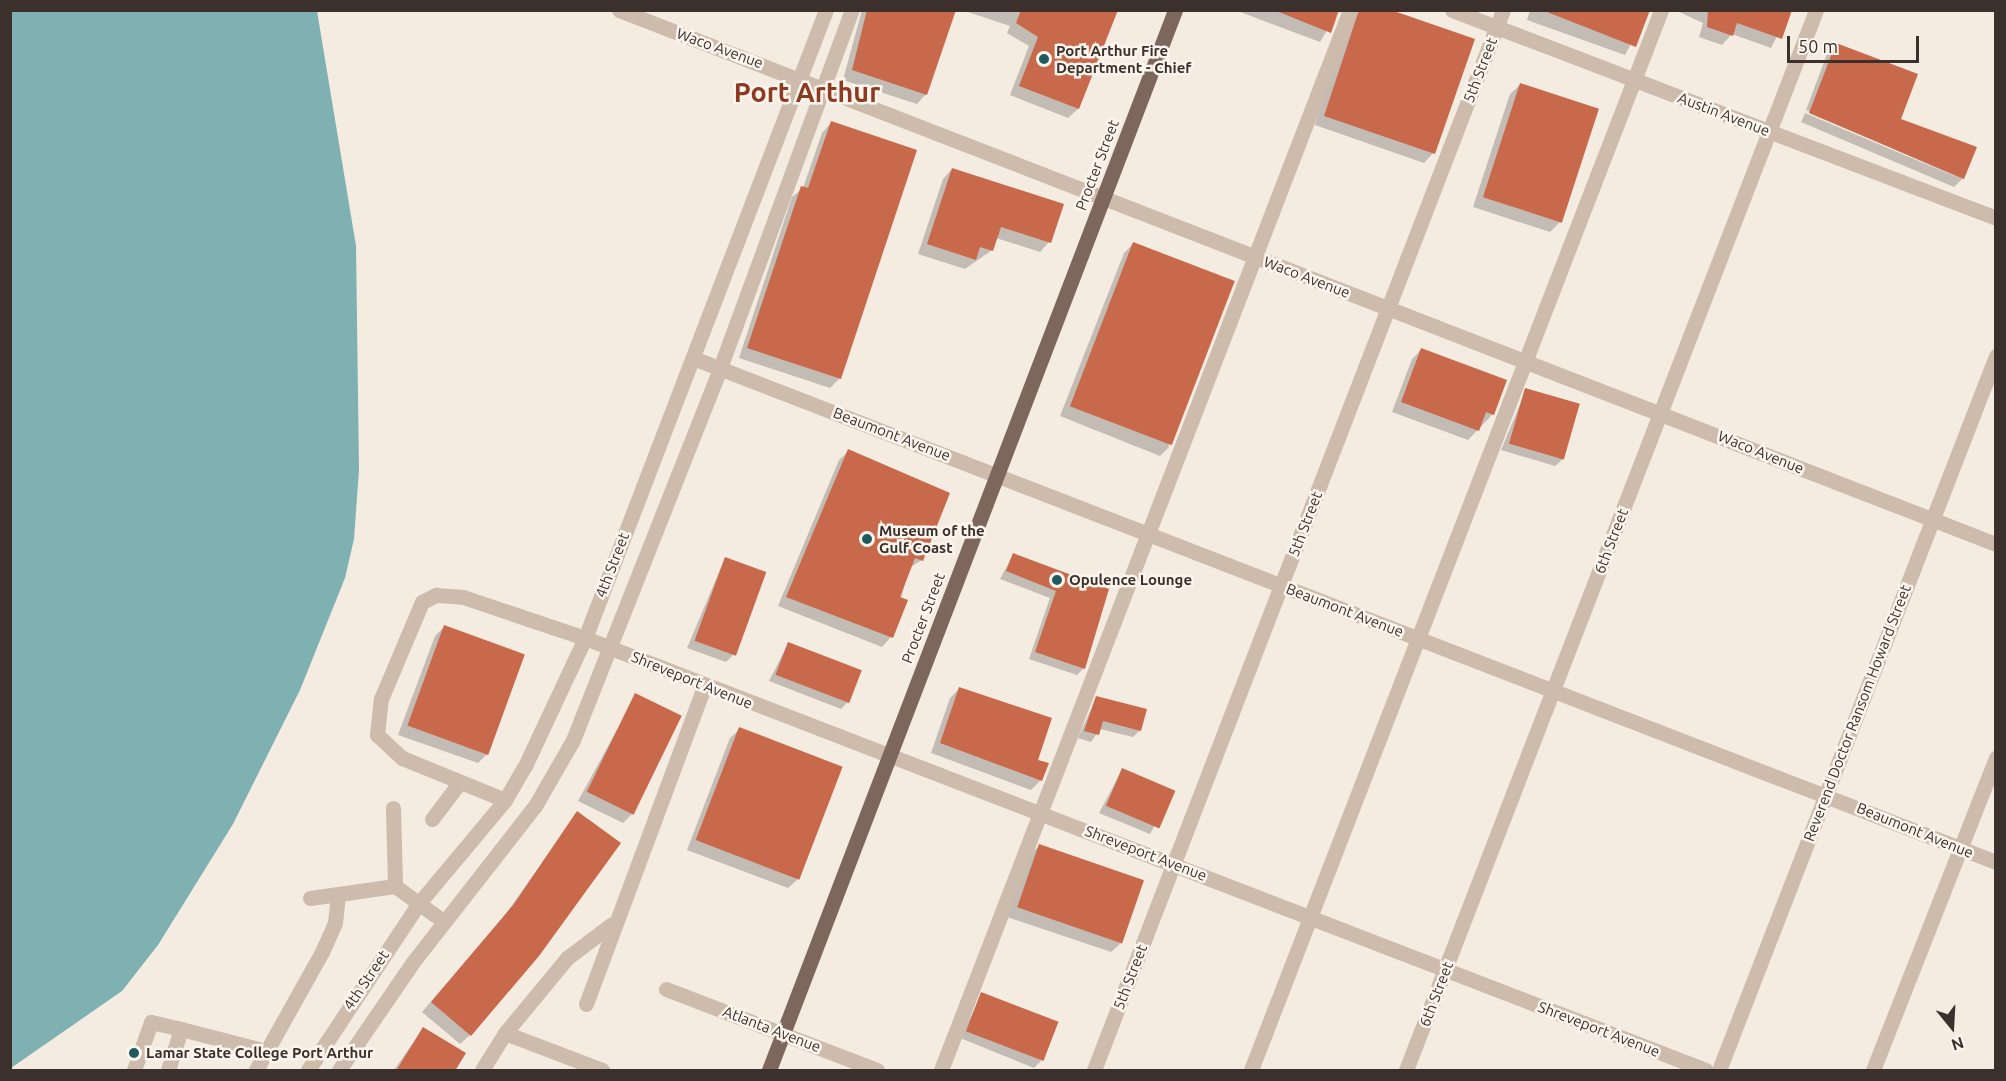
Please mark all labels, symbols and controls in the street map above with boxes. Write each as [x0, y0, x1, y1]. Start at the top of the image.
street label: Waco Avenue [674, 24, 766, 72]
scale bar [1790, 24, 1922, 62]
street label: 5th Street [1459, 35, 1501, 105]
text: 50 m [1798, 36, 1838, 56]
place label: Port Arthur Fire Department - Chief [1056, 41, 1192, 76]
marker: Port Arthur Fire Department - Chief [1037, 52, 1051, 66]
district label: Port Arthur [734, 77, 880, 109]
street label: Austin Avenue [1676, 88, 1772, 140]
street label: Procter Street [1071, 117, 1123, 213]
street label: Waco Avenue [1261, 252, 1353, 302]
street label: Beaumont Avenue [831, 403, 953, 465]
street label: Waco Avenue [1715, 427, 1807, 477]
street label: 5th Street [1284, 489, 1326, 559]
street label: 6th Street [1590, 506, 1632, 576]
place label: Museum of the Gulf Coast [879, 521, 985, 556]
street label: 4th Street [591, 530, 633, 600]
marker: Museum of the Gulf Coast [860, 532, 874, 546]
street label: Procter Street [897, 570, 949, 666]
place label: Opulence Lounge [1069, 571, 1192, 589]
marker: Opulence Lounge [1050, 573, 1064, 587]
street label: Beaumont Avenue [1284, 579, 1406, 641]
street label: Reverend Doctor Ransom Howard Street [1800, 582, 1914, 844]
street label: Shreveport Avenue [629, 647, 755, 713]
street label: Beaumont Avenue [1854, 798, 1976, 862]
street label: Shreveport Avenue [1083, 821, 1209, 885]
street label: 5th Street [1109, 942, 1151, 1012]
street label: 4th Street [339, 947, 393, 1013]
street label: 6th Street [1415, 959, 1457, 1029]
street label: Shreveport Avenue [1536, 997, 1662, 1061]
north arrow [1922, 997, 1982, 1057]
street label: Atlanta Avenue [720, 1002, 824, 1056]
text: N [1949, 1034, 1966, 1055]
place label: Lamar State College Port Arthur [146, 1044, 373, 1062]
marker: Lamar State College Port Arthur [127, 1046, 141, 1060]

